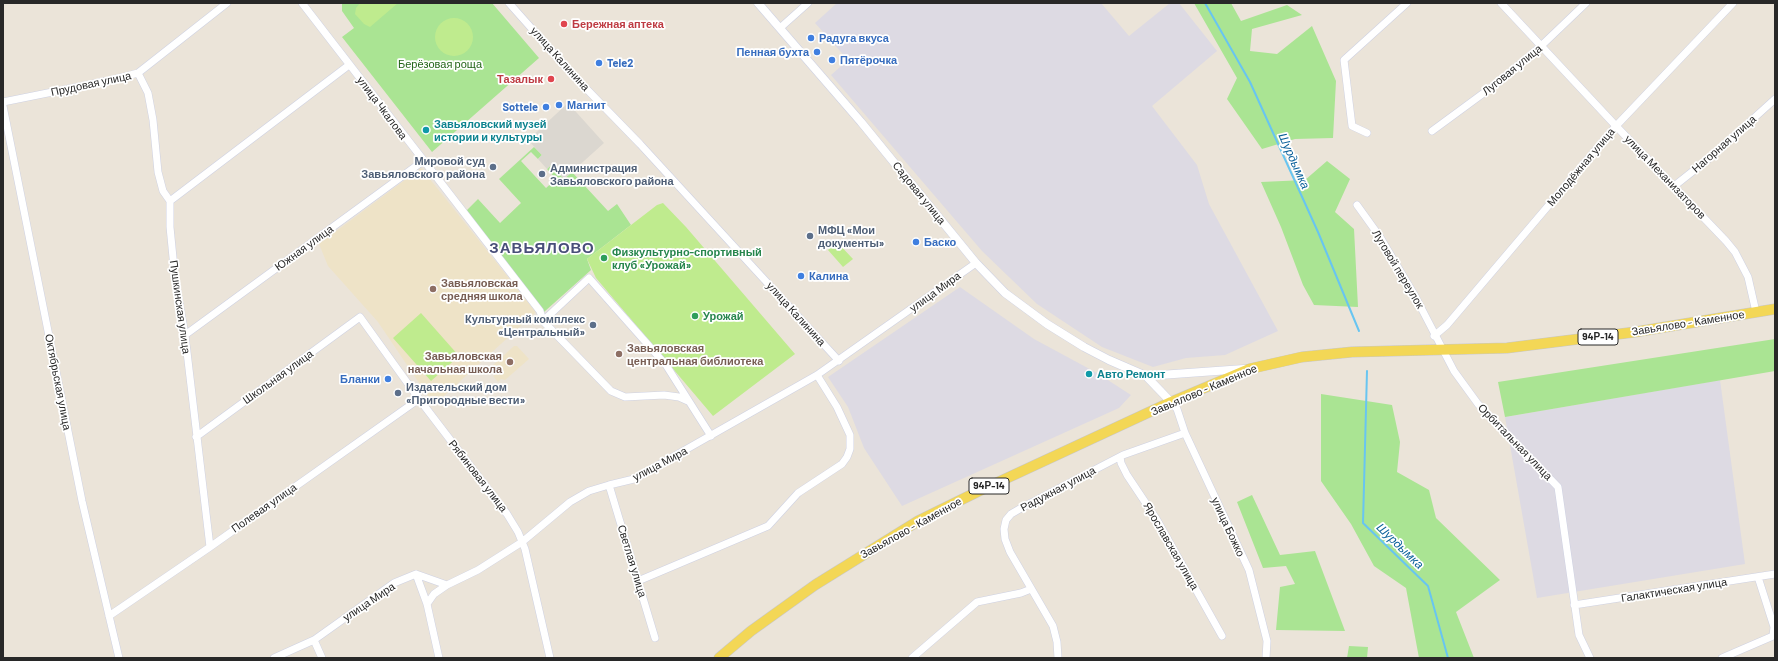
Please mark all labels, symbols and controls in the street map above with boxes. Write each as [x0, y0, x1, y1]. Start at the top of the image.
place label: Бережная аптека [572, 17, 664, 31]
marker: Бережная аптека [559, 19, 569, 29]
street label: улица Калинина [528, 24, 592, 94]
place label: Радуга вкуса [819, 31, 889, 45]
marker: Радуга вкуса [806, 33, 816, 43]
street label: Луговая улица [1479, 42, 1545, 98]
place label: Пенная бухта [736, 45, 809, 59]
marker: Пенная бухта [812, 47, 822, 57]
place label: Пятёрочка [840, 53, 897, 67]
marker: Пятёрочка [827, 55, 837, 65]
place label: Tele2 [607, 56, 633, 70]
park label: Берёзовая роща [398, 57, 482, 71]
marker: Tele2 [594, 58, 604, 68]
street label: Прудовая улица [50, 69, 132, 99]
place label: Тазалык [497, 72, 543, 86]
street label: улица Чкалова [354, 74, 410, 142]
marker: Тазалык [546, 74, 556, 84]
place label: Магнит [567, 98, 606, 112]
place label: Sottele [503, 100, 538, 114]
marker: Магнит [554, 100, 564, 110]
marker: Sottele [541, 102, 551, 112]
street label: Нагорная улица [1689, 113, 1759, 175]
place label: Завьяловский музей истории и культуры [434, 117, 547, 143]
marker: Завьяловский музей истории и культуры [421, 125, 431, 135]
street label: Молодёжная улица [1544, 125, 1618, 209]
water label: Шурдымка [1275, 131, 1313, 191]
street label: улица Механизаторов [1622, 132, 1708, 222]
place label: Мировой суд Завьяловского района [361, 154, 485, 180]
street label: Садовая улица [890, 159, 948, 227]
place label: Администрация Завьяловского района [550, 161, 674, 187]
marker: Мировой суд Завьяловского района [488, 162, 498, 172]
marker: Администрация Завьяловского района [537, 169, 547, 179]
street label: Южная улица [272, 222, 336, 274]
place label: МФЦ «Мои документы» [818, 223, 884, 249]
street label: Луговой переулок [1369, 227, 1427, 311]
marker: МФЦ «Мои документы» [805, 231, 815, 241]
place label: Баско [924, 235, 956, 249]
marker: Баско [911, 237, 921, 247]
district label: ЗАВЬЯЛОВО [489, 239, 595, 257]
place label: Физкультурно-спортивный клуб «Урожай» [612, 245, 762, 271]
marker: Физкультурно-спортивный клуб «Урожай» [599, 253, 609, 263]
street label: Пушкинская улица [167, 259, 193, 355]
place label: Калина [809, 269, 848, 283]
street label: улица Мира [907, 269, 963, 315]
marker: Калина [796, 271, 806, 281]
place label: Завьяловская средняя школа [441, 276, 523, 302]
street label: улица Калинина [764, 279, 828, 349]
marker: Завьяловская средняя школа [428, 284, 438, 294]
street label: Завьялово - Каменное [1631, 308, 1745, 338]
place label: Урожай [703, 309, 744, 323]
marker: Урожай [690, 311, 700, 321]
place label: Культурный комплекс «Центральный» [465, 312, 585, 338]
marker: Культурный комплекс «Центральный» [588, 320, 598, 330]
road number: 94Р-14 [1578, 329, 1618, 345]
street label: Октябрьская улица [42, 333, 74, 431]
place label: Завьяловская центральная библиотека [627, 341, 763, 367]
street label: Школьная улица [240, 347, 316, 407]
place label: Завьяловская начальная школа [408, 349, 502, 375]
marker: Завьяловская центральная библиотека [614, 349, 624, 359]
marker: Завьяловская начальная школа [505, 357, 515, 367]
street label: Завьялово - Каменное [1149, 362, 1259, 418]
place label: Авто Ремонт [1097, 367, 1166, 381]
marker: Авто Ремонт [1084, 369, 1094, 379]
place label: Бланки [340, 372, 380, 386]
marker: Бланки [383, 374, 393, 384]
place label: Издательский дом «Пригородные вести» [406, 380, 525, 406]
marker: Издательский дом «Пригородные вести» [393, 388, 403, 398]
street label: Орбитальная улица [1475, 401, 1555, 483]
street label: Рябиновая улица [446, 437, 510, 515]
street label: улица Мира [630, 444, 690, 484]
street label: Радужная улица [1018, 464, 1098, 514]
road number: 94Р-14 [969, 478, 1009, 494]
street label: Полевая улица [229, 481, 299, 535]
street label: Завьялово - Каменное [858, 495, 964, 561]
street label: улица Божко [1208, 495, 1248, 559]
street label: Ярославская улица [1141, 500, 1201, 592]
water label: Шурдымка [1374, 520, 1426, 572]
street label: Светлая улица [615, 523, 649, 599]
street label: Галактическая улица [1620, 575, 1728, 605]
street label: улица Мира [340, 580, 398, 624]

